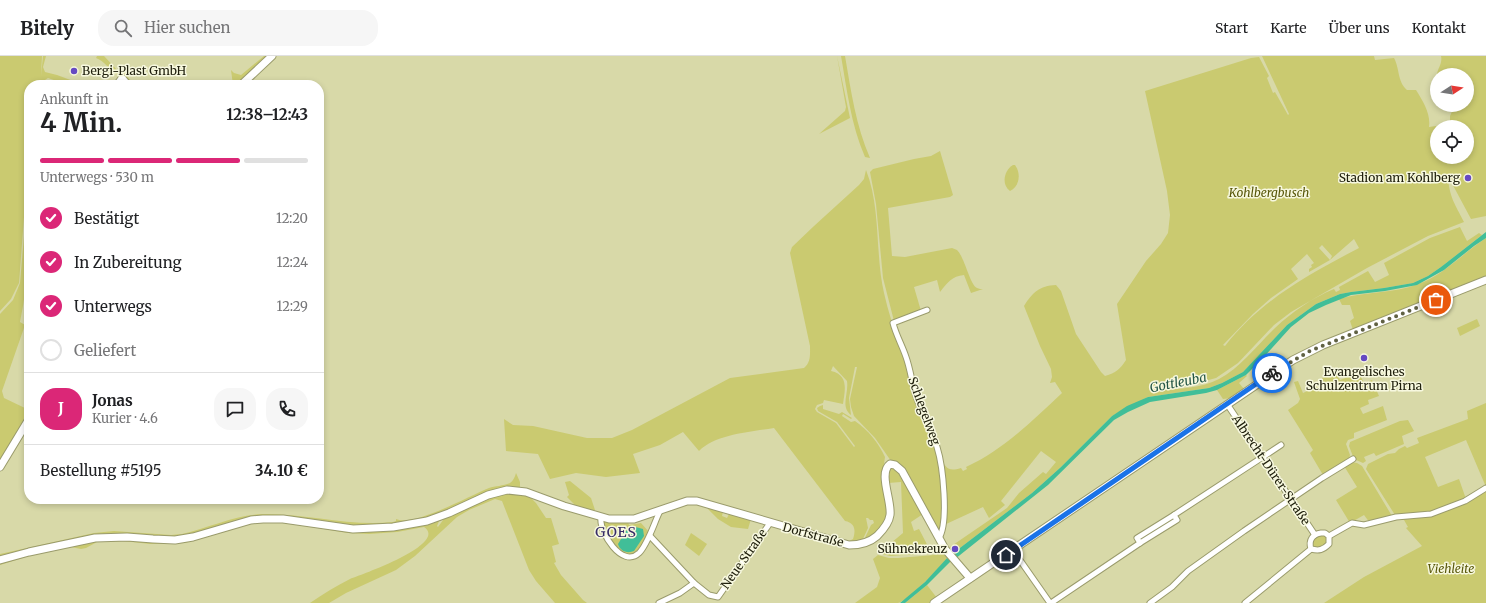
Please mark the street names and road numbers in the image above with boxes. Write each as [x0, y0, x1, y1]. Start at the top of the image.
street label: Schlegelweg [905, 375, 944, 448]
street label: Albrecht-Dürer-Straße [1228, 411, 1314, 528]
street label: Dorfstraße [781, 519, 845, 550]
street label: Neue Straße [717, 526, 770, 592]

